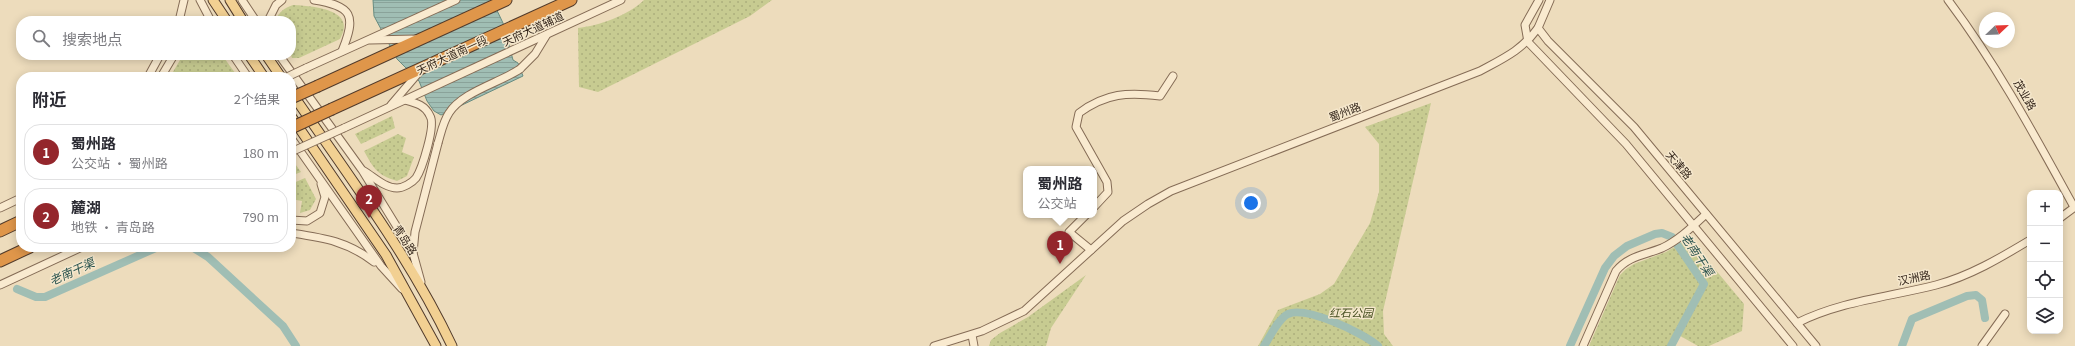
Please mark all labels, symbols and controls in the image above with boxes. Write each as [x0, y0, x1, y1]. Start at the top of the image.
street label: 天府大道辅道 [499, 7, 566, 49]
north arrow [1979, 12, 2015, 48]
search box [16, 16, 296, 60]
icon: search [30, 27, 52, 49]
text: 搜索地点 [62, 28, 122, 49]
street label: 天府大道南一段 [413, 31, 490, 78]
street label: 茂业路 [2011, 76, 2041, 113]
text: 附近 [32, 86, 66, 111]
text: 2个结果 [234, 89, 280, 108]
street label: 蜀州路 [1326, 98, 1363, 124]
text: 蜀州路 [71, 132, 116, 153]
text: 1 [42, 143, 50, 162]
text: 180 m [242, 143, 279, 162]
street label: 天津路 [1663, 147, 1697, 182]
text: 公交站 · 蜀州路 [71, 153, 168, 172]
popup [1023, 166, 1097, 218]
text: 蜀州路 [1037, 172, 1083, 193]
pin: 2 [356, 185, 382, 218]
map controls [2027, 190, 2063, 334]
button: + [2027, 190, 2063, 226]
text: 公交站 [1037, 193, 1077, 212]
your location [1241, 193, 1261, 213]
text: 麓湖 [71, 196, 101, 217]
text: 2 [42, 207, 50, 226]
text: 790 m [242, 207, 279, 226]
text: 地铁 · 青岛路 [71, 217, 155, 236]
street label: 青岛路 [390, 221, 422, 258]
button: − [2027, 226, 2063, 262]
water label: 老南干渠 [1678, 229, 1720, 281]
pin: 1 [1047, 231, 1073, 264]
water label: 老南干渠 [46, 252, 99, 288]
button: locate [2027, 262, 2063, 298]
street label: 汉洲路 [1896, 266, 1932, 288]
button: layers [2027, 298, 2063, 334]
park label: 红石公园 [1329, 304, 1375, 320]

